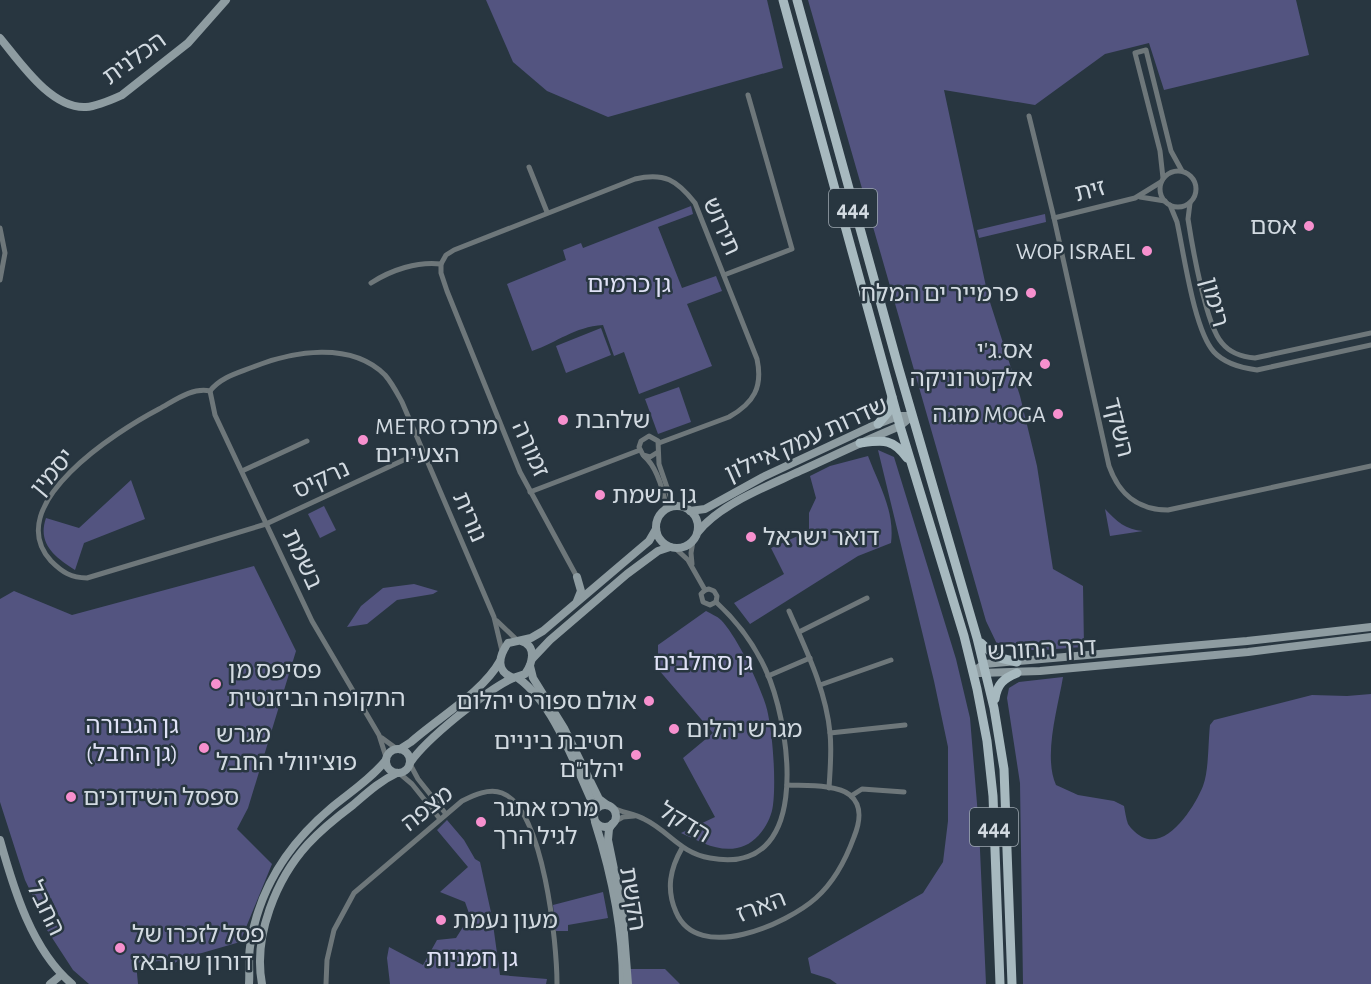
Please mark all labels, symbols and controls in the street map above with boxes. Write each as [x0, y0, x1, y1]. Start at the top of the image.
street label: הכלנית [99, 28, 171, 90]
street label: זית [1072, 176, 1108, 206]
road number: 444 [829, 189, 877, 227]
street label: תירוש [698, 194, 744, 259]
place label: אסם [1250, 215, 1297, 239]
marker: אסם [1302, 219, 1316, 233]
place label: WOP ISRAEL [1016, 240, 1135, 264]
marker: WOP ISRAEL [1140, 244, 1154, 258]
park label: גן כרמים [587, 273, 671, 297]
street label: רימון [1196, 275, 1232, 330]
place label: פרמייר ים המלח [860, 282, 1019, 306]
marker: פרמייר ים המלח [1024, 286, 1038, 300]
place label: אס.ג'י אלקטרוניקה [910, 339, 1033, 391]
marker: אס.ג'י אלקטרוניקה [1038, 357, 1052, 371]
street label: שדרות עמק איילון [721, 393, 891, 487]
street label: השקד [1099, 395, 1137, 460]
place label: מוגה MOGA [932, 403, 1046, 427]
marker: מוגה MOGA [1051, 407, 1065, 421]
place label: שלהבת [575, 409, 650, 433]
marker: שלהבת [556, 413, 570, 427]
place label: METRO מרכז הצעירים [375, 415, 498, 467]
street label: זמורה [507, 418, 553, 481]
marker: METRO מרכז הצעירים [356, 433, 370, 447]
street label: יסמין [26, 445, 79, 501]
street label: נרקיס [290, 457, 353, 503]
place label: גן בשמת [612, 484, 696, 508]
marker: גן בשמת [593, 488, 607, 502]
street label: נורית [448, 489, 490, 546]
street label: בשמת [278, 526, 326, 593]
place label: דואר ישראל [763, 526, 879, 550]
marker: דואר ישראל [744, 530, 758, 544]
street label: דרך החורש [987, 635, 1097, 665]
park label: גן סחלבים [653, 651, 753, 675]
place label: פסיפס מן התקופה הביזנטית [228, 659, 405, 711]
marker: פסיפס מן התקופה הביזנטית [209, 677, 223, 691]
place label: אולם ספורט יהלום [456, 690, 637, 714]
marker: אולם ספורט יהלום [642, 694, 656, 708]
park label: גן הגבורה (גן החבל) [85, 714, 179, 766]
place label: מגרש יהלום [686, 718, 802, 742]
marker: מגרש יהלום [667, 722, 681, 736]
place label: מגרש פוצ'יוולי החבל [216, 723, 357, 775]
place label: חטיבת ביניים יהלו"ם [494, 730, 624, 782]
marker: מגרש פוצ'יוולי החבל [197, 741, 211, 755]
marker: חטיבת ביניים יהלו"ם [629, 748, 643, 762]
street label: מצפה [397, 781, 458, 836]
place label: ספסל השידוכים [83, 786, 239, 810]
marker: ספסל השידוכים [64, 790, 78, 804]
place label: מרכז אתגר לגיל הרך [493, 797, 598, 849]
street label: הדקל [654, 798, 715, 847]
road number: 444 [970, 808, 1018, 846]
marker: מרכז אתגר לגיל הרך [474, 815, 488, 829]
street label: הקשת [615, 866, 649, 933]
street label: החבל [22, 877, 68, 939]
street label: הארז [733, 887, 789, 927]
place label: מעון נעמת [453, 909, 558, 933]
marker: מעון נעמת [434, 913, 448, 927]
place label: פסל לזכרו של דורון שהבאז [132, 923, 265, 975]
marker: פסל לזכרו של דורון שהבאז [113, 941, 127, 955]
park label: גן חמניות [426, 947, 518, 971]

